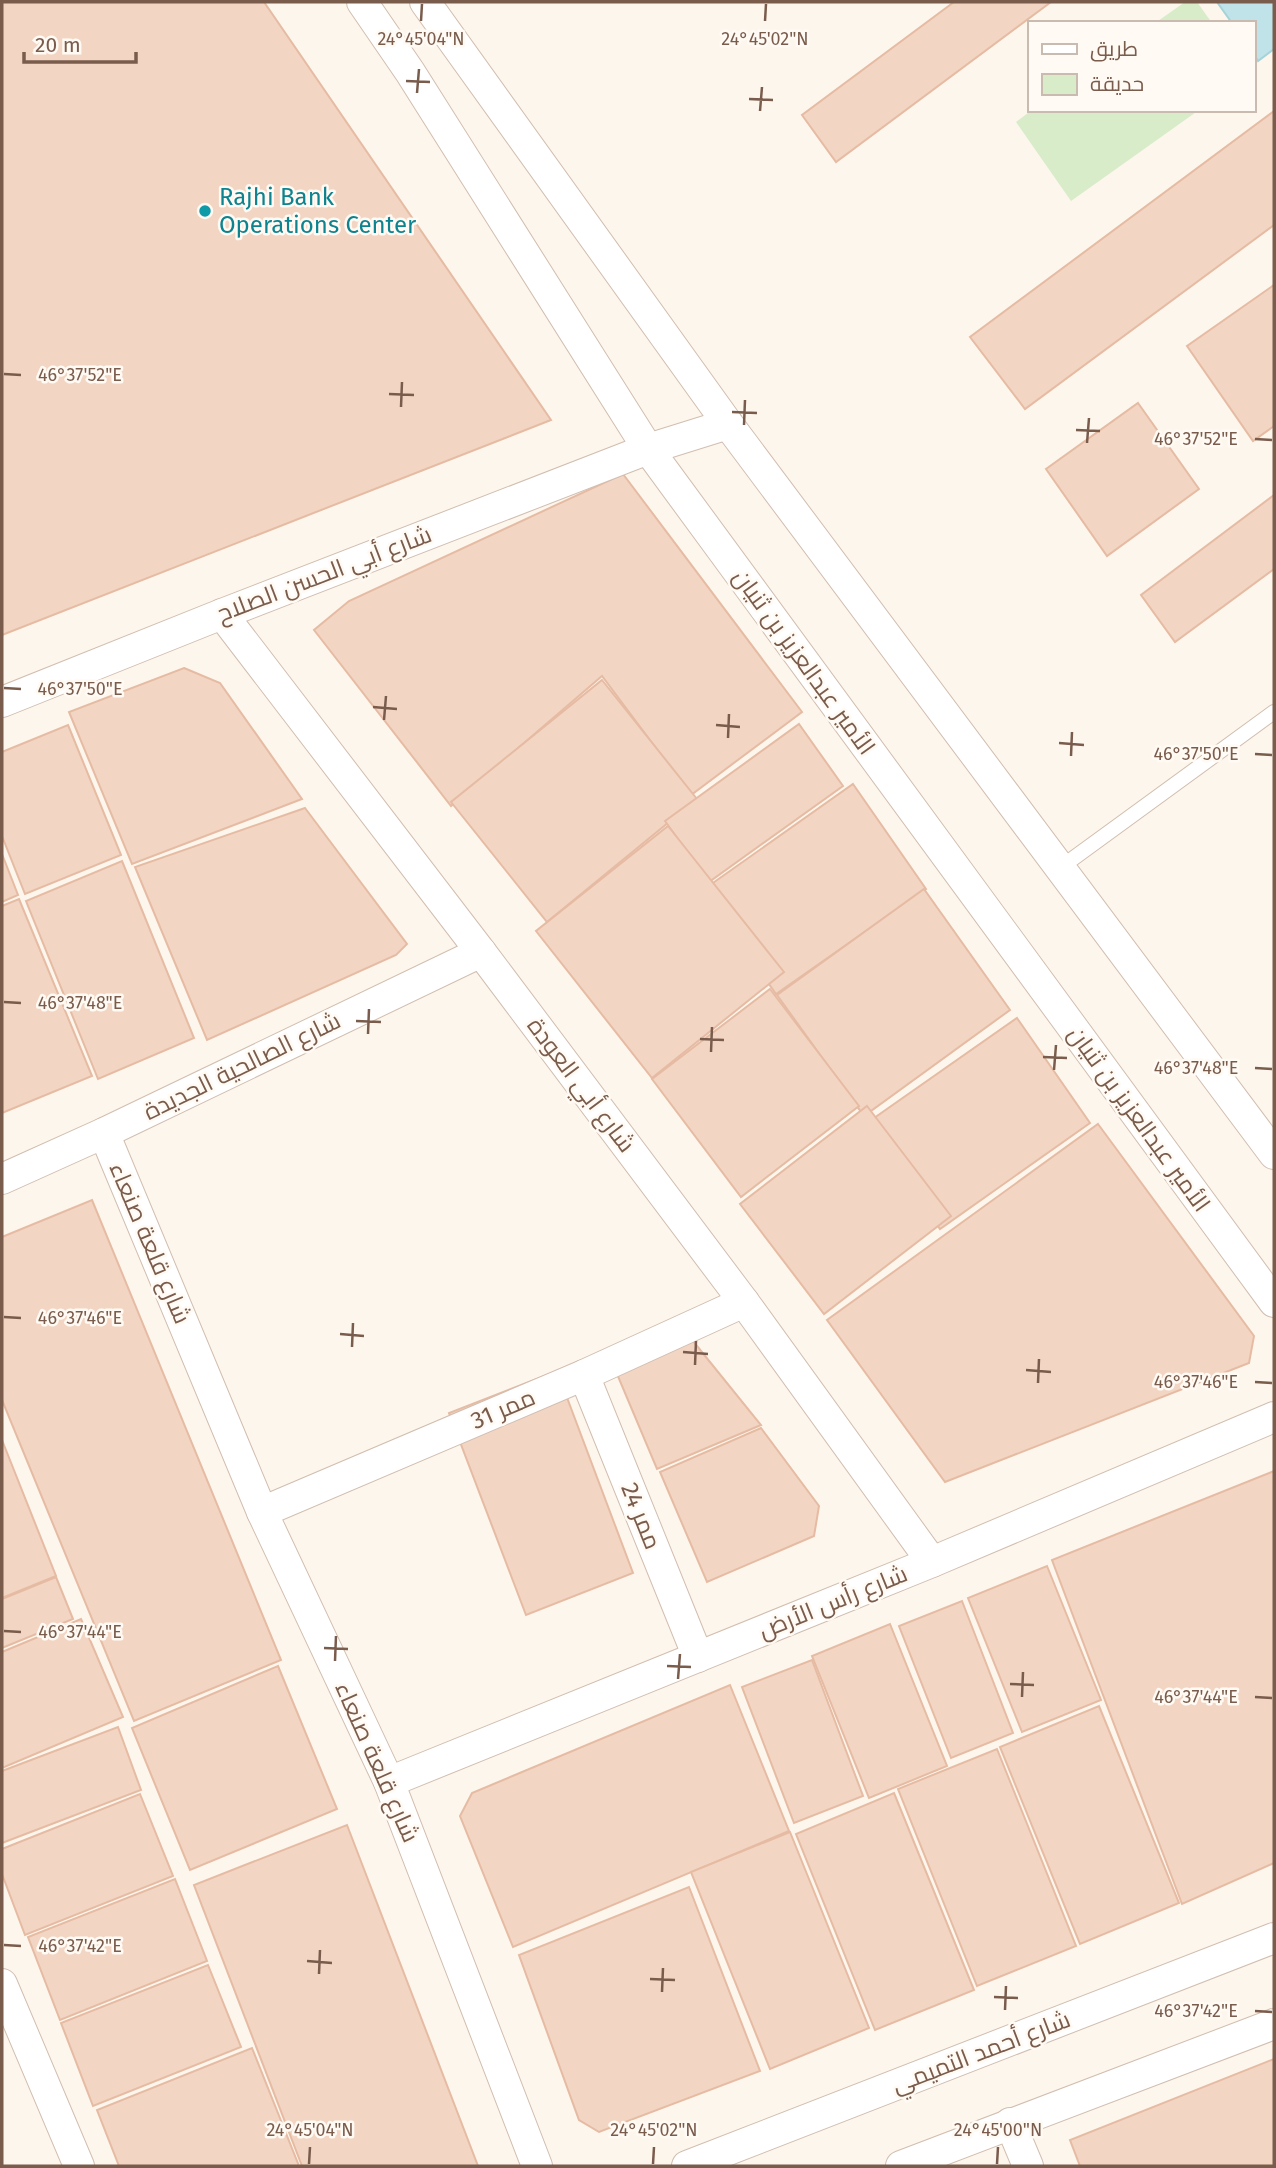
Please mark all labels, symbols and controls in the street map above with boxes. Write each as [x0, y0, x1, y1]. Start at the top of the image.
scale bar [24, 21, 136, 65]
legend [1028, 21, 1255, 112]
text: 24°45'04"N [377, 28, 465, 50]
text: 24°45'02"N [721, 28, 809, 50]
text: 20 m [35, 32, 81, 58]
text: طريق [1090, 36, 1138, 62]
text: حديقة [1090, 71, 1144, 97]
place label: Rajhi Bank Operations Center [219, 183, 417, 239]
marker: Rajhi Bank Operations Center [197, 203, 213, 219]
text: 46°37'52"E [38, 364, 122, 386]
text: 46°37'52"E [1154, 428, 1238, 450]
street label: شارع أبي الحسن الصلاح [212, 518, 437, 633]
street label: الأمير عبدالعزيز بن ثنيان [727, 564, 881, 760]
text: 46°37'50"E [37, 678, 123, 700]
text: 46°37'50"E [1153, 743, 1239, 765]
text: 46°37'48"E [38, 992, 122, 1014]
street label: شارع الصالحية الجديدة [139, 1006, 346, 1128]
street label: شارع أبي العودة [517, 1011, 642, 1161]
street label: الأمير عبدالعزيز بن ثنيان [1062, 1021, 1216, 1217]
text: 46°37'48"E [1154, 1057, 1238, 1079]
street label: شارع قلعة صنعاء [102, 1158, 197, 1329]
text: 46°37'46"E [38, 1307, 122, 1329]
text: 46°37'46"E [1154, 1371, 1238, 1393]
street label: ممر 31 [467, 1383, 539, 1435]
street label: ممر 24 [615, 1479, 667, 1553]
street label: شارع رأس الأرض [754, 1558, 912, 1646]
text: 46°37'44"E [38, 1621, 122, 1643]
street label: شارع قلعة صنعاء [327, 1678, 425, 1847]
text: 46°37'44"E [1154, 1686, 1238, 1708]
text: 46°37'42"E [38, 1935, 122, 1957]
text: 46°37'42"E [1154, 2000, 1238, 2022]
street label: شارع أحمد التميمي [887, 2003, 1076, 2104]
text: 24°45'04"N [266, 2119, 354, 2141]
text: 24°45'02"N [610, 2119, 698, 2141]
text: 24°45'00"N [954, 2119, 1042, 2141]

